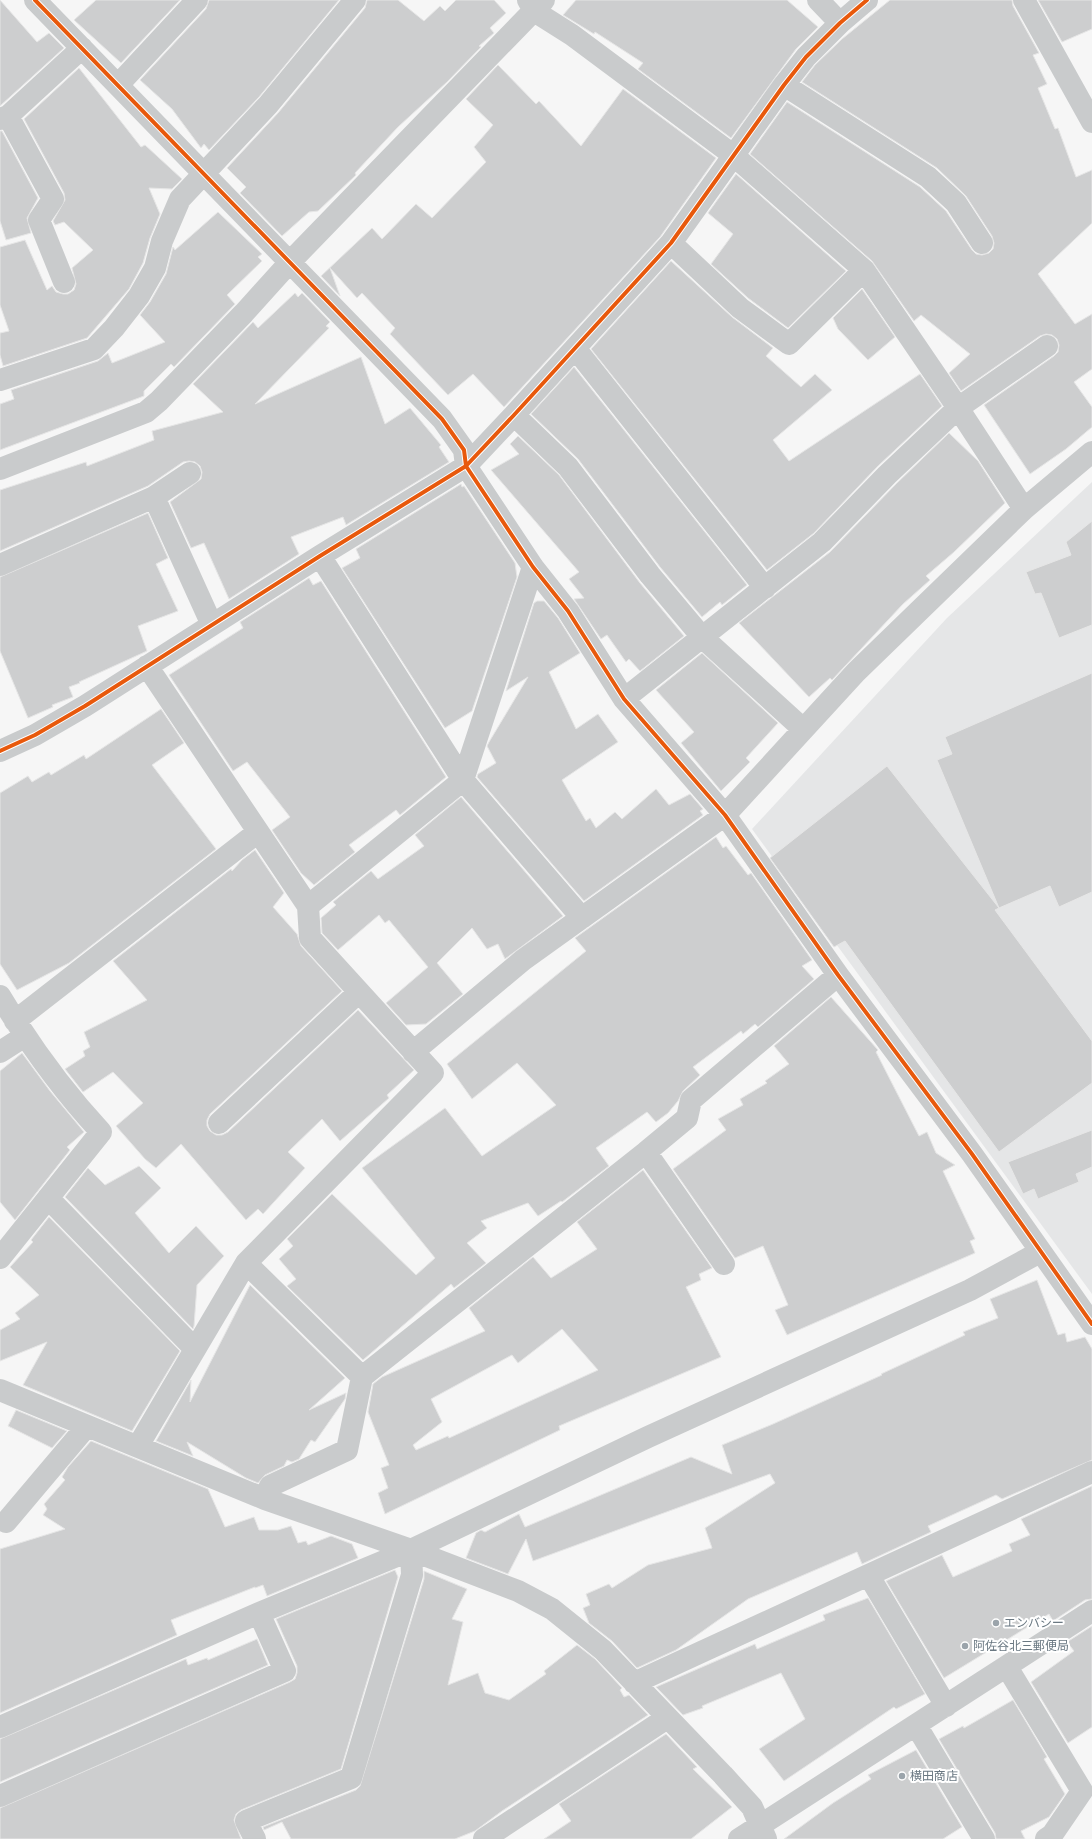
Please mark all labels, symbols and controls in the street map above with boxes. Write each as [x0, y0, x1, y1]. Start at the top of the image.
place label: エンバシー [1004, 1616, 1064, 1630]
marker: エンバシー [991, 1618, 1001, 1628]
place label: 阿佐谷北三郵便局 [973, 1639, 1069, 1653]
marker: 阿佐谷北三郵便局 [960, 1641, 970, 1651]
place label: 横田商店 [910, 1769, 958, 1783]
marker: 横田商店 [897, 1771, 907, 1781]

